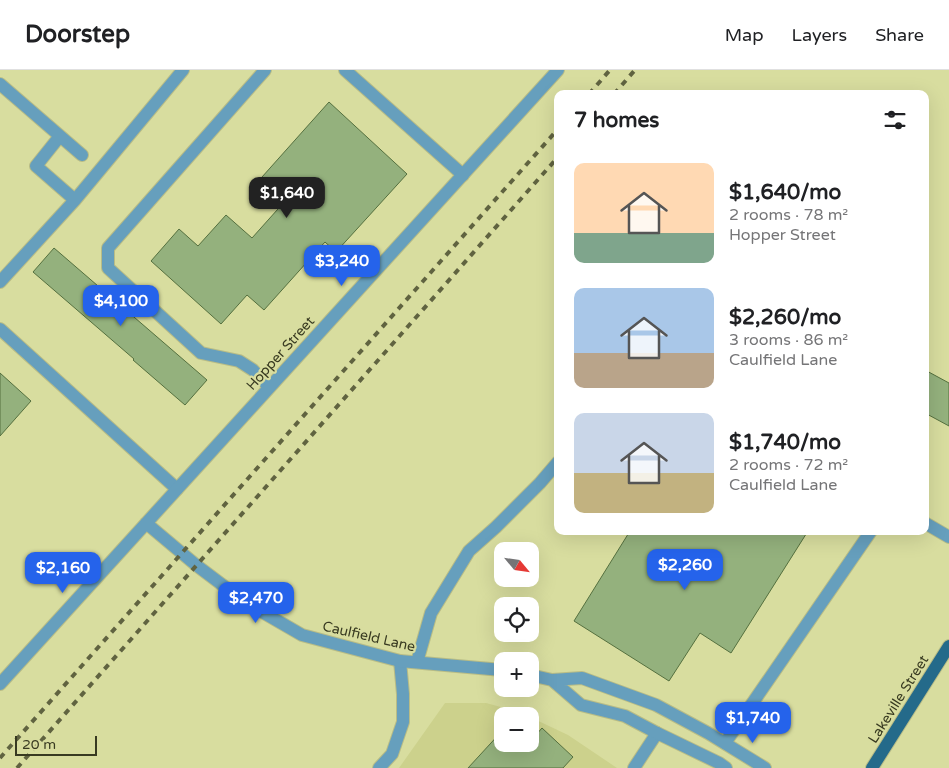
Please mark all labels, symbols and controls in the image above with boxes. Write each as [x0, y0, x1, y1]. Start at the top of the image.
text: Doorstep [25, 20, 130, 49]
text: Map [725, 24, 764, 46]
text: Layers [792, 24, 847, 46]
text: Share [875, 24, 924, 46]
icon: filters [881, 106, 909, 134]
text: 7 homes [574, 108, 659, 133]
pin: $1,640 [246, 176, 328, 219]
text: $1,640/mo [729, 180, 841, 205]
text: $1,640 [260, 183, 314, 203]
icon: home [614, 183, 674, 243]
text: 2 rooms · 78 m² [729, 205, 848, 225]
text: Hopper Street [729, 225, 836, 245]
pin: $3,240 [301, 244, 383, 287]
text: $3,240 [315, 251, 369, 271]
pin: $4,100 [80, 284, 162, 327]
text: $4,100 [94, 291, 148, 311]
text: $2,260/mo [729, 305, 841, 330]
icon: home [614, 308, 674, 368]
street label: Hopper Street [243, 312, 318, 394]
text: 3 rooms · 86 m² [729, 330, 848, 350]
text: Caulfield Lane [729, 350, 837, 370]
text: $1,740/mo [729, 430, 841, 455]
icon: home [614, 433, 674, 493]
text: 2 rooms · 72 m² [729, 455, 848, 475]
text: Caulfield Lane [729, 475, 837, 495]
north arrow [494, 542, 539, 588]
map controls [494, 542, 539, 752]
pin: $2,260 [644, 548, 726, 591]
pin: $2,160 [22, 552, 104, 594]
text: $2,260 [658, 555, 712, 575]
text: $2,160 [36, 558, 90, 578]
pin: $2,470 [215, 582, 297, 624]
text: $2,470 [229, 588, 283, 608]
button: locate [494, 597, 539, 642]
street label: Caulfield Lane [321, 618, 417, 655]
street label: Lakeville Street [865, 651, 933, 746]
button: + [494, 652, 539, 697]
pin: $1,740 [712, 702, 794, 744]
button: − [494, 707, 539, 752]
text: $1,740 [726, 708, 780, 728]
scale bar [15, 733, 98, 756]
text: 20 m [22, 736, 56, 753]

